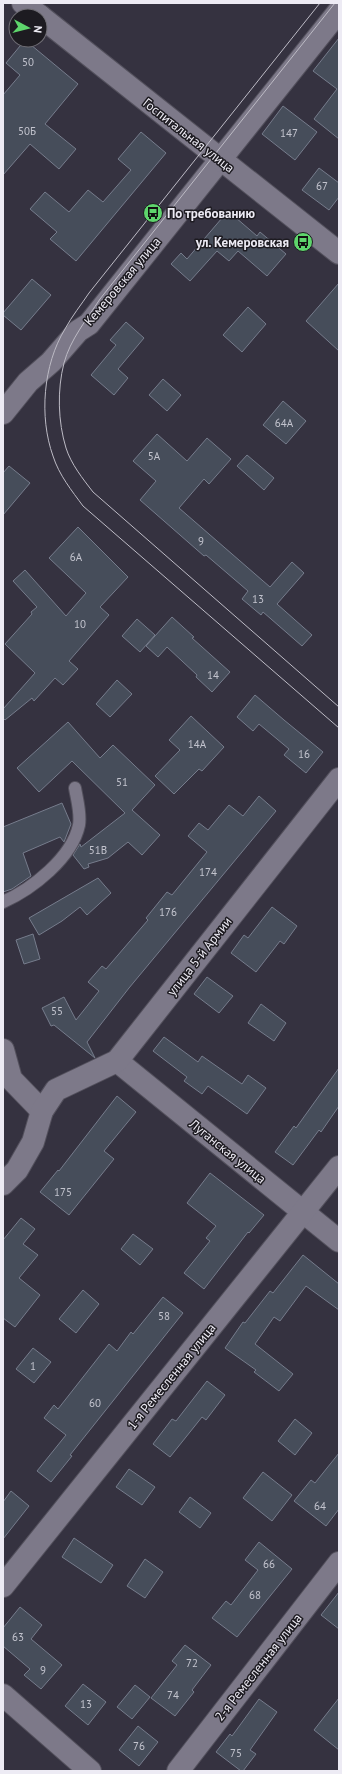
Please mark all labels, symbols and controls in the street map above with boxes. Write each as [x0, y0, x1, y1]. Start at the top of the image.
north arrow [8, 8, 48, 48]
text: N [31, 25, 45, 34]
house number: 50 [22, 55, 34, 69]
street label: Госпитальная улица [139, 94, 238, 176]
house number: 50Б [18, 124, 36, 138]
house number: 147 [280, 126, 298, 140]
house number: 67 [316, 179, 328, 193]
bus stop icon: По требованию [142, 202, 164, 224]
place label: По требованию [167, 205, 255, 222]
bus stop icon: ул. Кемеровская [292, 231, 314, 253]
street label: Кемеровская улица [80, 234, 164, 329]
place label: ул. Кемеровская [195, 234, 289, 251]
house number: 64А [275, 416, 294, 430]
house number: 5А [148, 449, 161, 463]
house number: 9 [198, 534, 204, 548]
house number: 6А [70, 550, 83, 564]
house number: 13 [252, 592, 264, 606]
house number: 10 [74, 617, 86, 631]
house number: 14 [207, 668, 219, 682]
house number: 14А [188, 737, 207, 751]
house number: 16 [298, 747, 310, 761]
house number: 51 [116, 775, 128, 789]
house number: 51В [89, 843, 107, 857]
house number: 174 [199, 865, 217, 879]
house number: 176 [159, 905, 177, 919]
street label: улица 5-й Армии [163, 913, 236, 999]
house number: 55 [51, 1004, 63, 1018]
street label: Луганская улица [185, 1115, 269, 1187]
house number: 175 [54, 1185, 72, 1199]
house number: 58 [158, 1309, 170, 1323]
street label: 1-я Ремесленная улица [123, 1320, 219, 1433]
house number: 1 [30, 1359, 36, 1373]
house number: 60 [89, 1396, 101, 1410]
house number: 64 [314, 1499, 326, 1513]
house number: 66 [263, 1557, 275, 1571]
house number: 68 [249, 1588, 261, 1602]
street label: 2-я Ремесленная улица [211, 1610, 306, 1725]
house number: 63 [12, 1630, 24, 1644]
house number: 72 [186, 1656, 198, 1670]
house number: 9 [40, 1663, 46, 1677]
house number: 74 [167, 1688, 179, 1702]
house number: 13 [80, 1697, 92, 1711]
house number: 76 [133, 1739, 145, 1753]
house number: 75 [230, 1746, 242, 1760]

